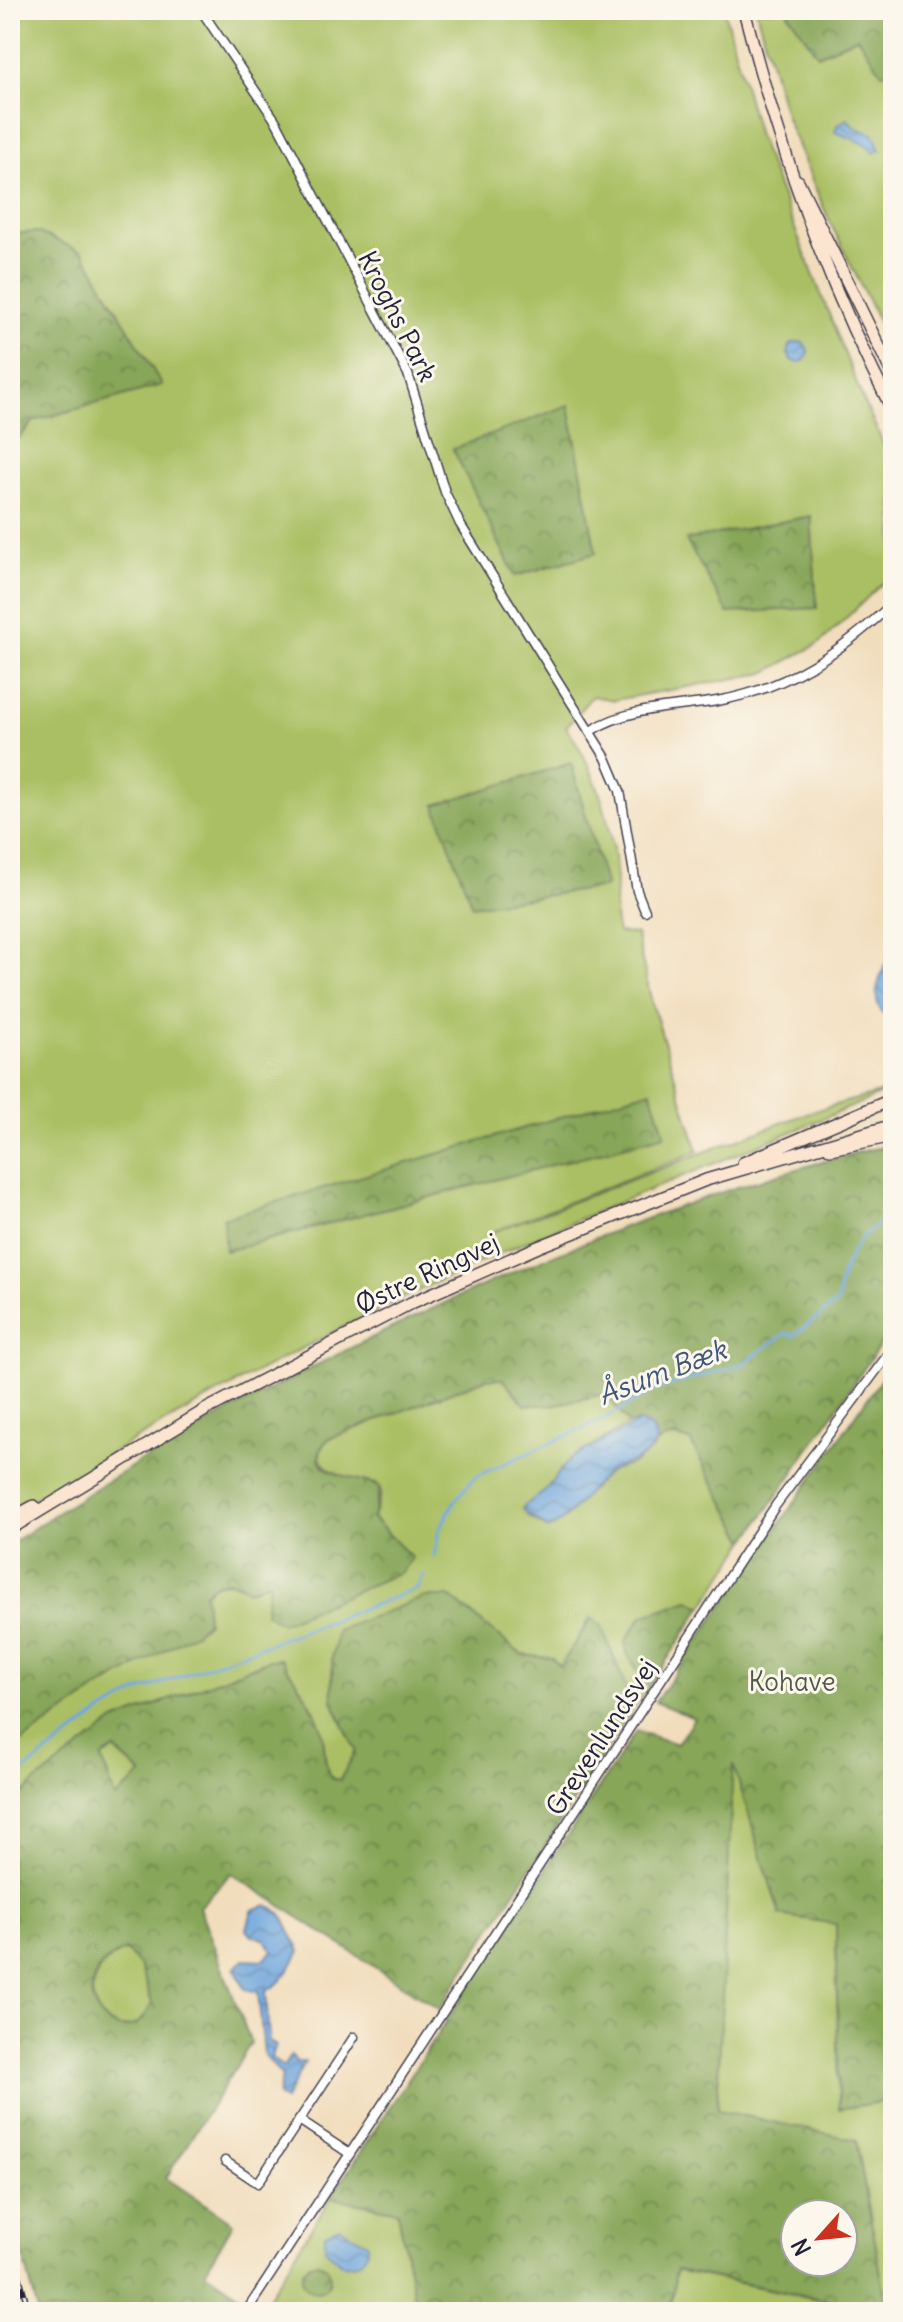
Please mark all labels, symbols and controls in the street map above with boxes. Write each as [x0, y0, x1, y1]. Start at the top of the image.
street label: Kroghs Park [351, 245, 445, 387]
street label: Østre Ringvej [350, 1225, 504, 1321]
water label: Åsum Bæk [593, 1331, 733, 1413]
street label: Grevenlundsvej [538, 1653, 664, 1821]
park label: Kohave [749, 1665, 835, 1698]
north arrow [779, 2198, 859, 2278]
text: N [785, 2234, 817, 2260]

